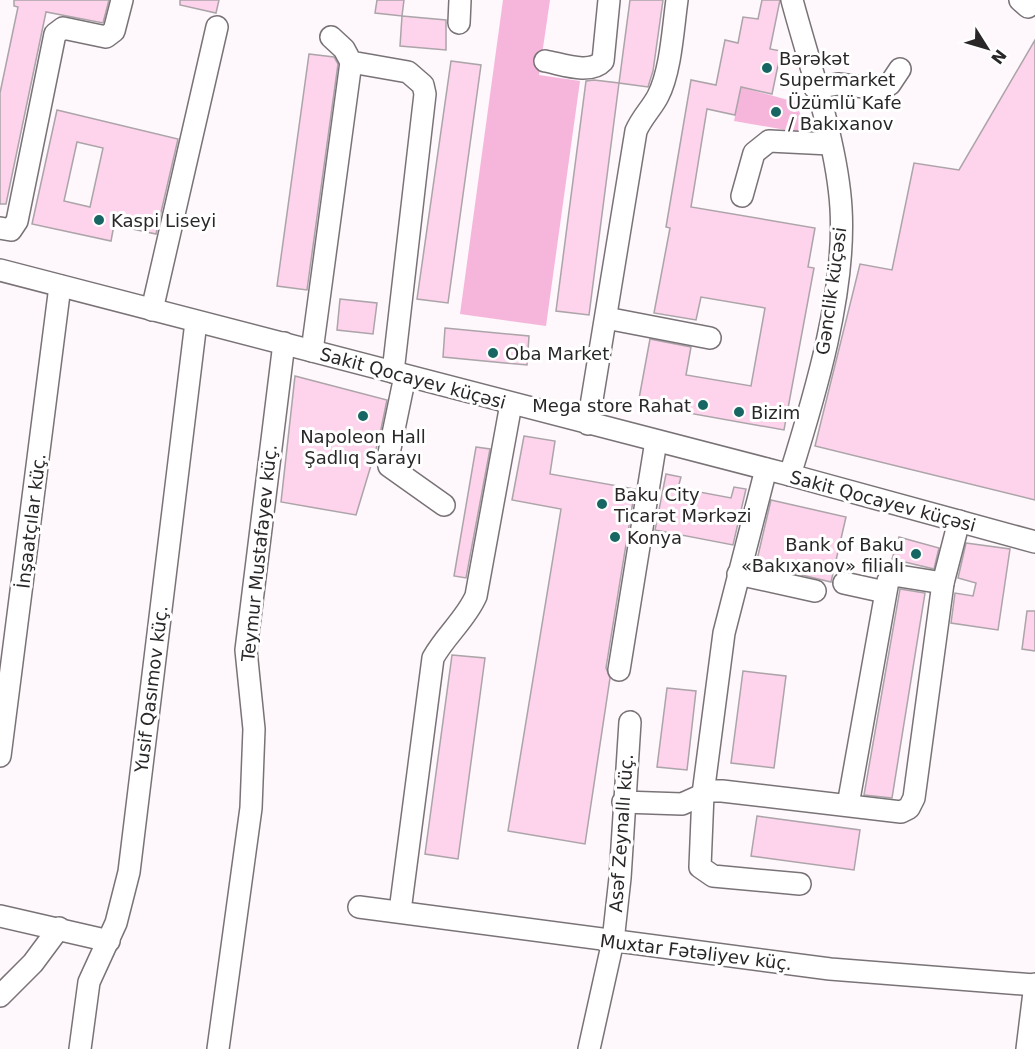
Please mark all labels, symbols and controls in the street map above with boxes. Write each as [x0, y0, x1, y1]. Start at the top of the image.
north arrow [957, 18, 1017, 78]
text: N [987, 46, 1010, 68]
place label: Bərəkət Supermarket [779, 48, 895, 90]
marker: Bərəkət Supermarket [760, 61, 774, 75]
place label: Üzümlü Kafe / Bakıxanov [788, 92, 902, 134]
marker: Üzümlü Kafe / Bakıxanov [769, 105, 783, 119]
place label: Kaspi Liseyi [111, 210, 216, 231]
marker: Kaspi Liseyi [92, 213, 106, 227]
street label: Gənclik küçəsi [812, 226, 850, 356]
street label: Sakit Qocayev küçəsi [318, 343, 508, 413]
place label: Oba Market [505, 343, 609, 364]
marker: Oba Market [486, 346, 500, 360]
place label: Mega store Rahat [532, 395, 691, 416]
marker: Mega store Rahat [696, 398, 710, 412]
place label: Bizim [751, 402, 800, 423]
marker: Bizim [732, 405, 746, 419]
marker: Napoleon Hall Şadlıq Sarayı [356, 409, 370, 423]
place label: Napoleon Hall Şadlıq Sarayı [300, 426, 426, 468]
street label: Teymur Mustafayev küç. [237, 443, 281, 664]
street label: İnşaatçılar küç. [12, 452, 50, 590]
street label: Sakit Qocayev küçəsi [788, 466, 978, 536]
place label: Baku City Ticarət Mərkəzi [613, 484, 752, 526]
marker: Baku City Ticarət Mərkəzi [595, 497, 609, 511]
place label: Konya [627, 527, 682, 548]
marker: Konya [608, 530, 622, 544]
place label: Bank of Baku «Bakıxanov» filialı [741, 534, 904, 576]
marker: Bank of Baku «Bakıxanov» filialı [909, 547, 923, 561]
street label: Yusif Qasımov küç. [130, 604, 172, 775]
street label: Asəf Zeynallı küç. [605, 753, 637, 913]
street label: Muxtar Fətəliyev küç. [599, 930, 793, 974]

